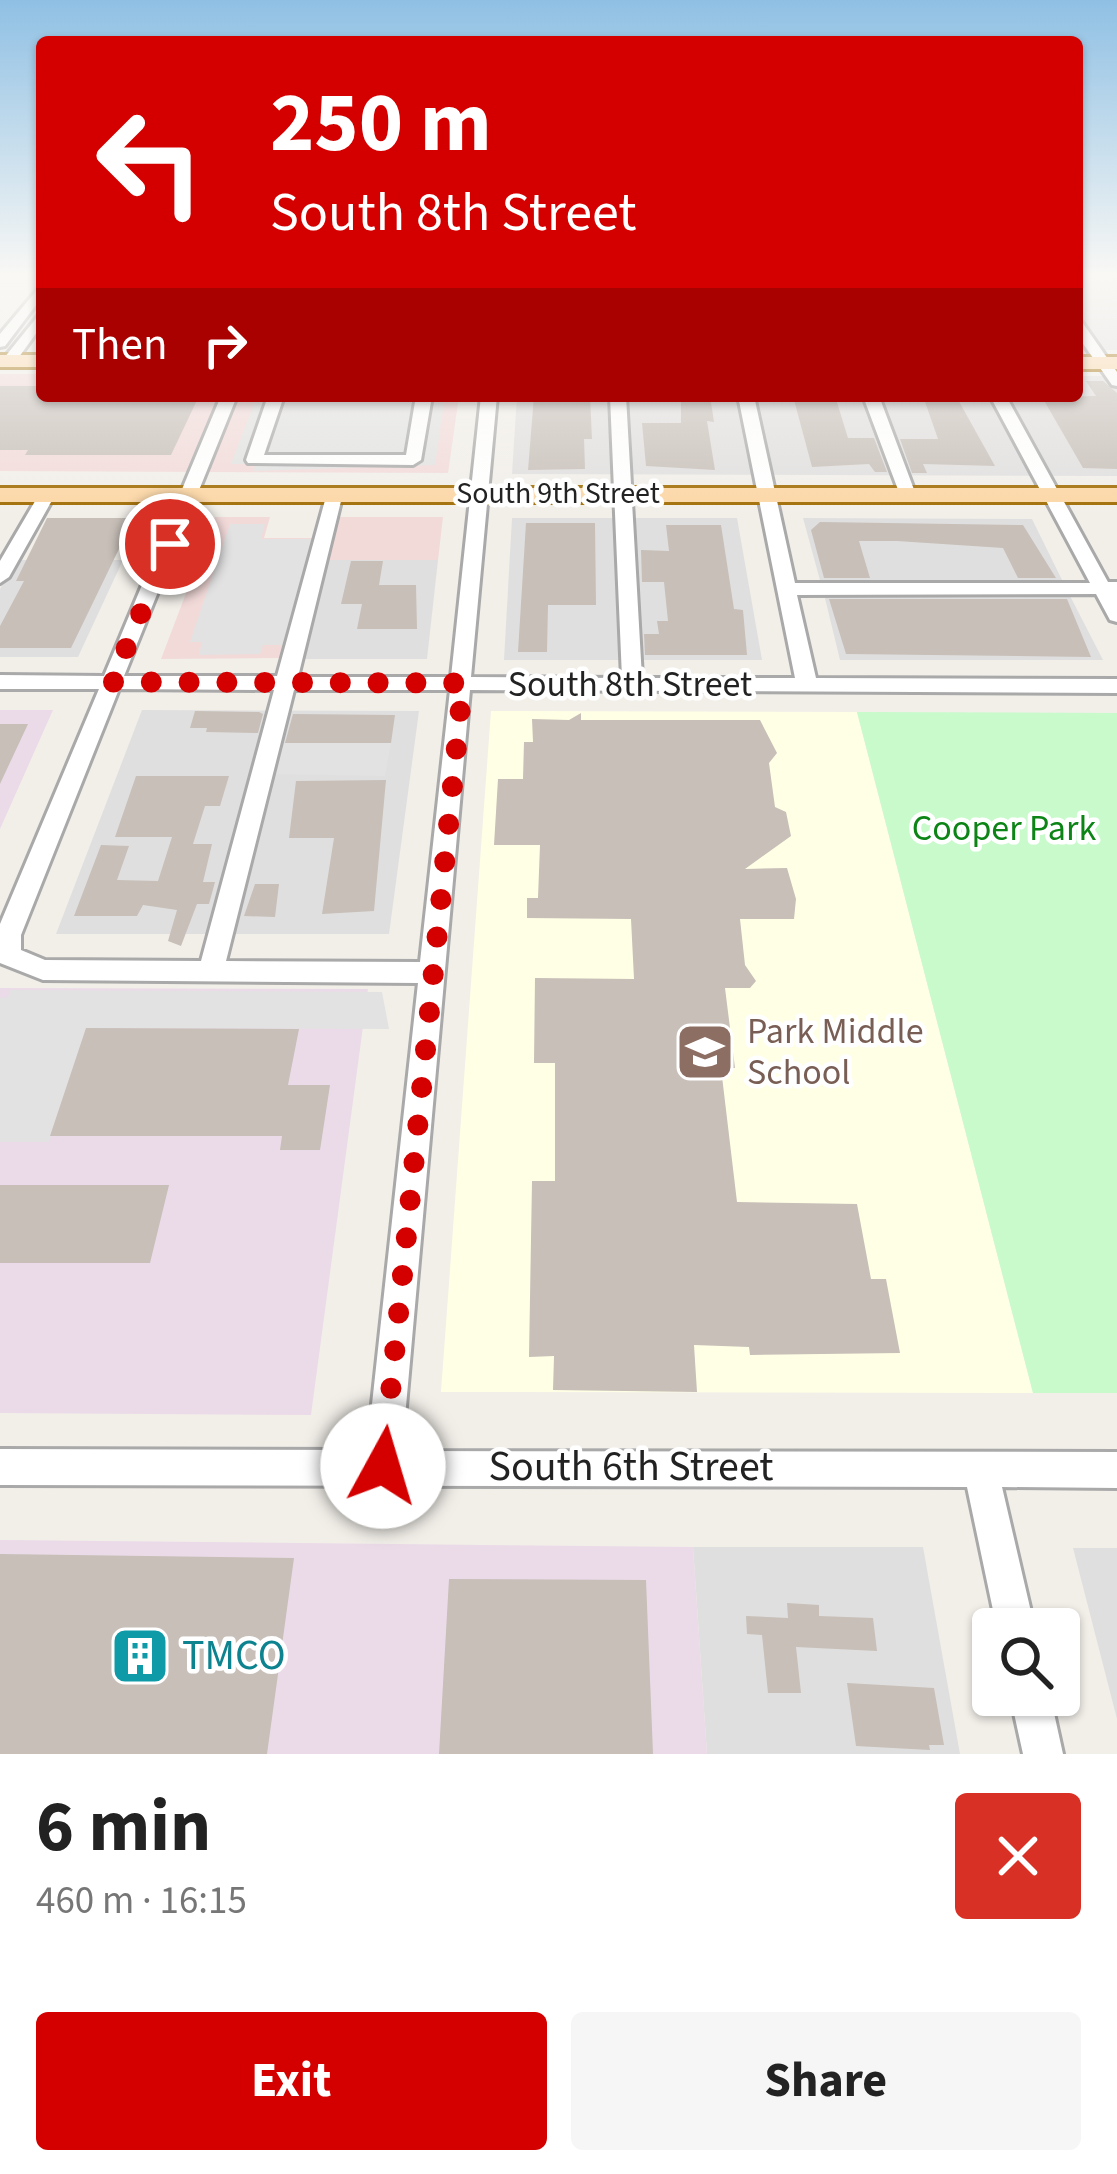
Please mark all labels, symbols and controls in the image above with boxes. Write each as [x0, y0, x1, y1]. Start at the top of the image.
text: 250 m [270, 64, 492, 184]
icon: left [72, 84, 228, 240]
text: South 8th Street [270, 175, 636, 252]
icon: right [192, 312, 258, 378]
text: Then [72, 313, 168, 377]
street label: South 9th Street [456, 472, 660, 515]
pin [119, 493, 221, 595]
icon: arrive [137, 511, 203, 577]
street label: South 8th Street [508, 659, 752, 710]
park label: Cooper Park [912, 803, 1096, 854]
place label: Park Middle School [747, 1006, 924, 1098]
school or university icon: Park Middle School [674, 1021, 736, 1083]
position arrow [320, 1403, 446, 1529]
street label: South 6th Street [488, 1437, 774, 1497]
map controls [972, 1608, 1080, 1716]
button: search [972, 1608, 1080, 1716]
building icon: TMCO [109, 1625, 171, 1687]
place label: TMCO [182, 1626, 286, 1686]
text: 6 min [36, 1776, 211, 1879]
button: close [955, 1793, 1081, 1919]
text: 460 m · 16:15 [36, 1873, 247, 1929]
button: Exit [36, 2012, 547, 2150]
button: Share [571, 2012, 1081, 2150]

